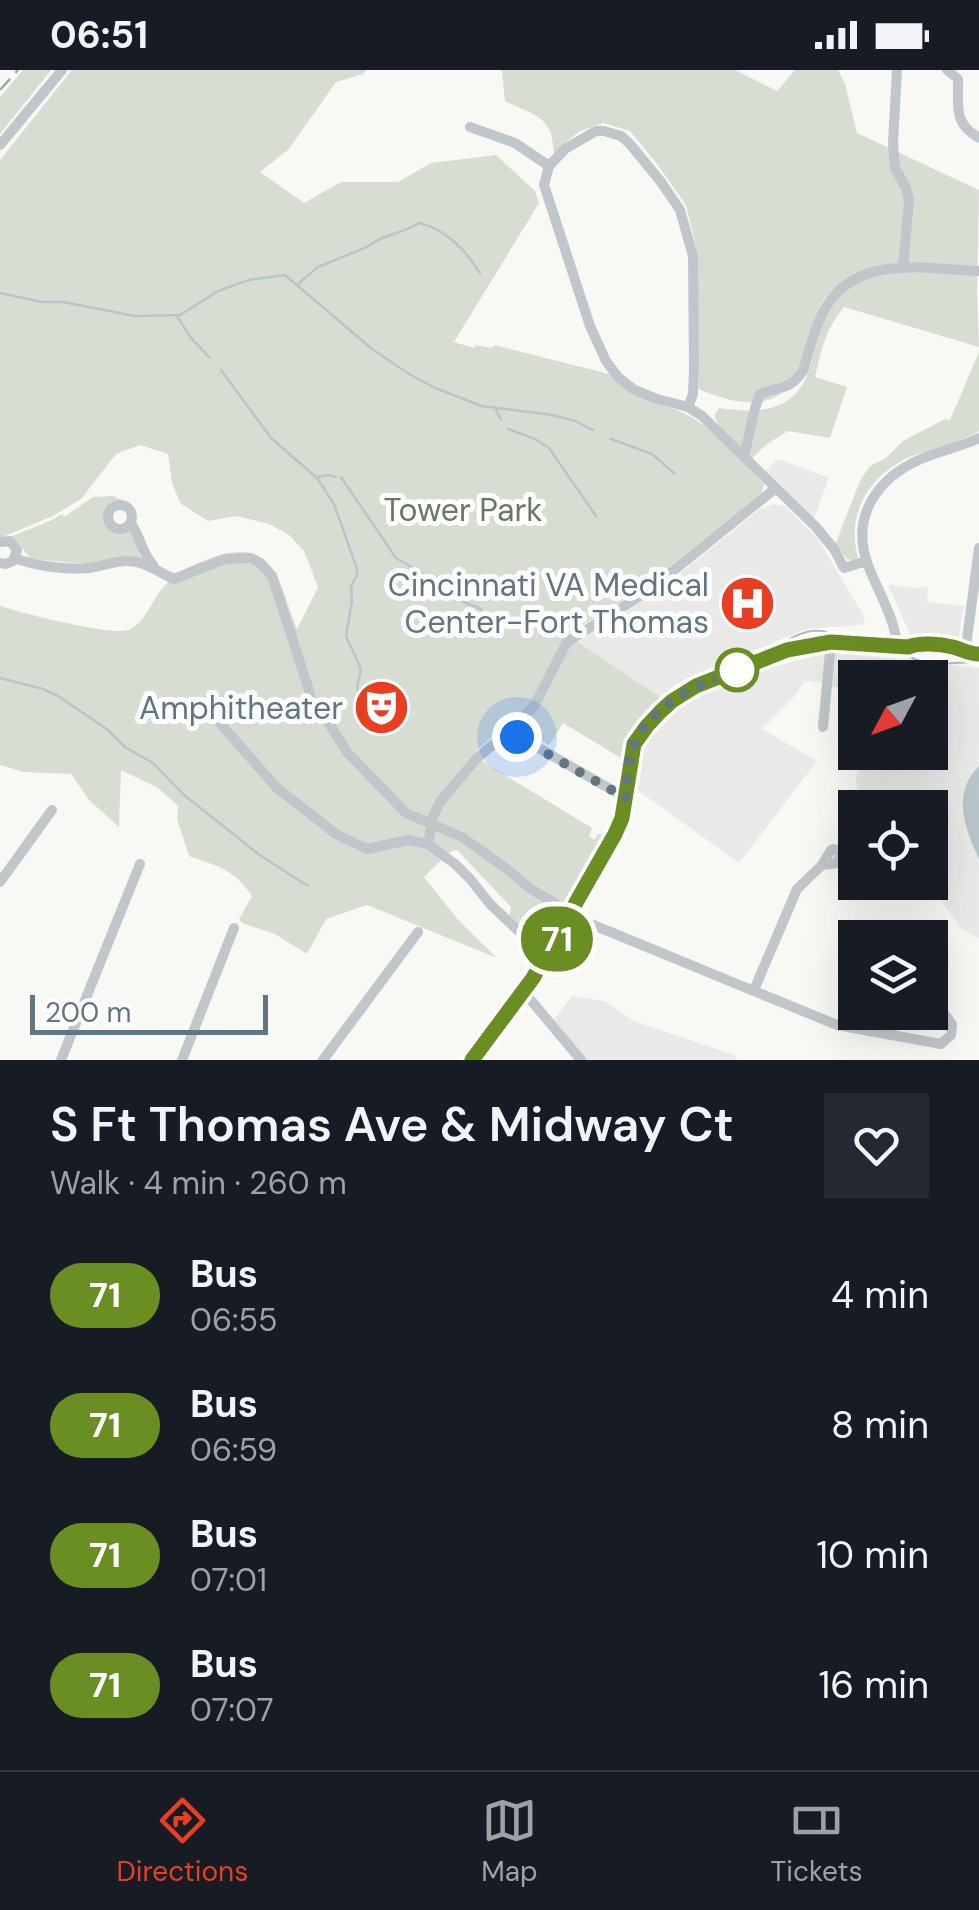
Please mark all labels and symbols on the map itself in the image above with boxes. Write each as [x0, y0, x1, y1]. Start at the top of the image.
park label: Tower Park [384, 489, 542, 531]
place label: Cincinnati VA Medical Center-Fort Thomas [388, 564, 709, 643]
hospital icon: Cincinnati VA Medical Center-Fort Thomas [718, 573, 778, 633]
unlabelled marker [716, 649, 758, 691]
north arrow [838, 660, 948, 770]
theatre icon: Amphitheater [352, 678, 412, 738]
place label: Amphitheater [139, 687, 343, 729]
your location [492, 712, 542, 762]
line badge: 71 [512, 906, 602, 972]
scale bar [30, 990, 268, 1034]

